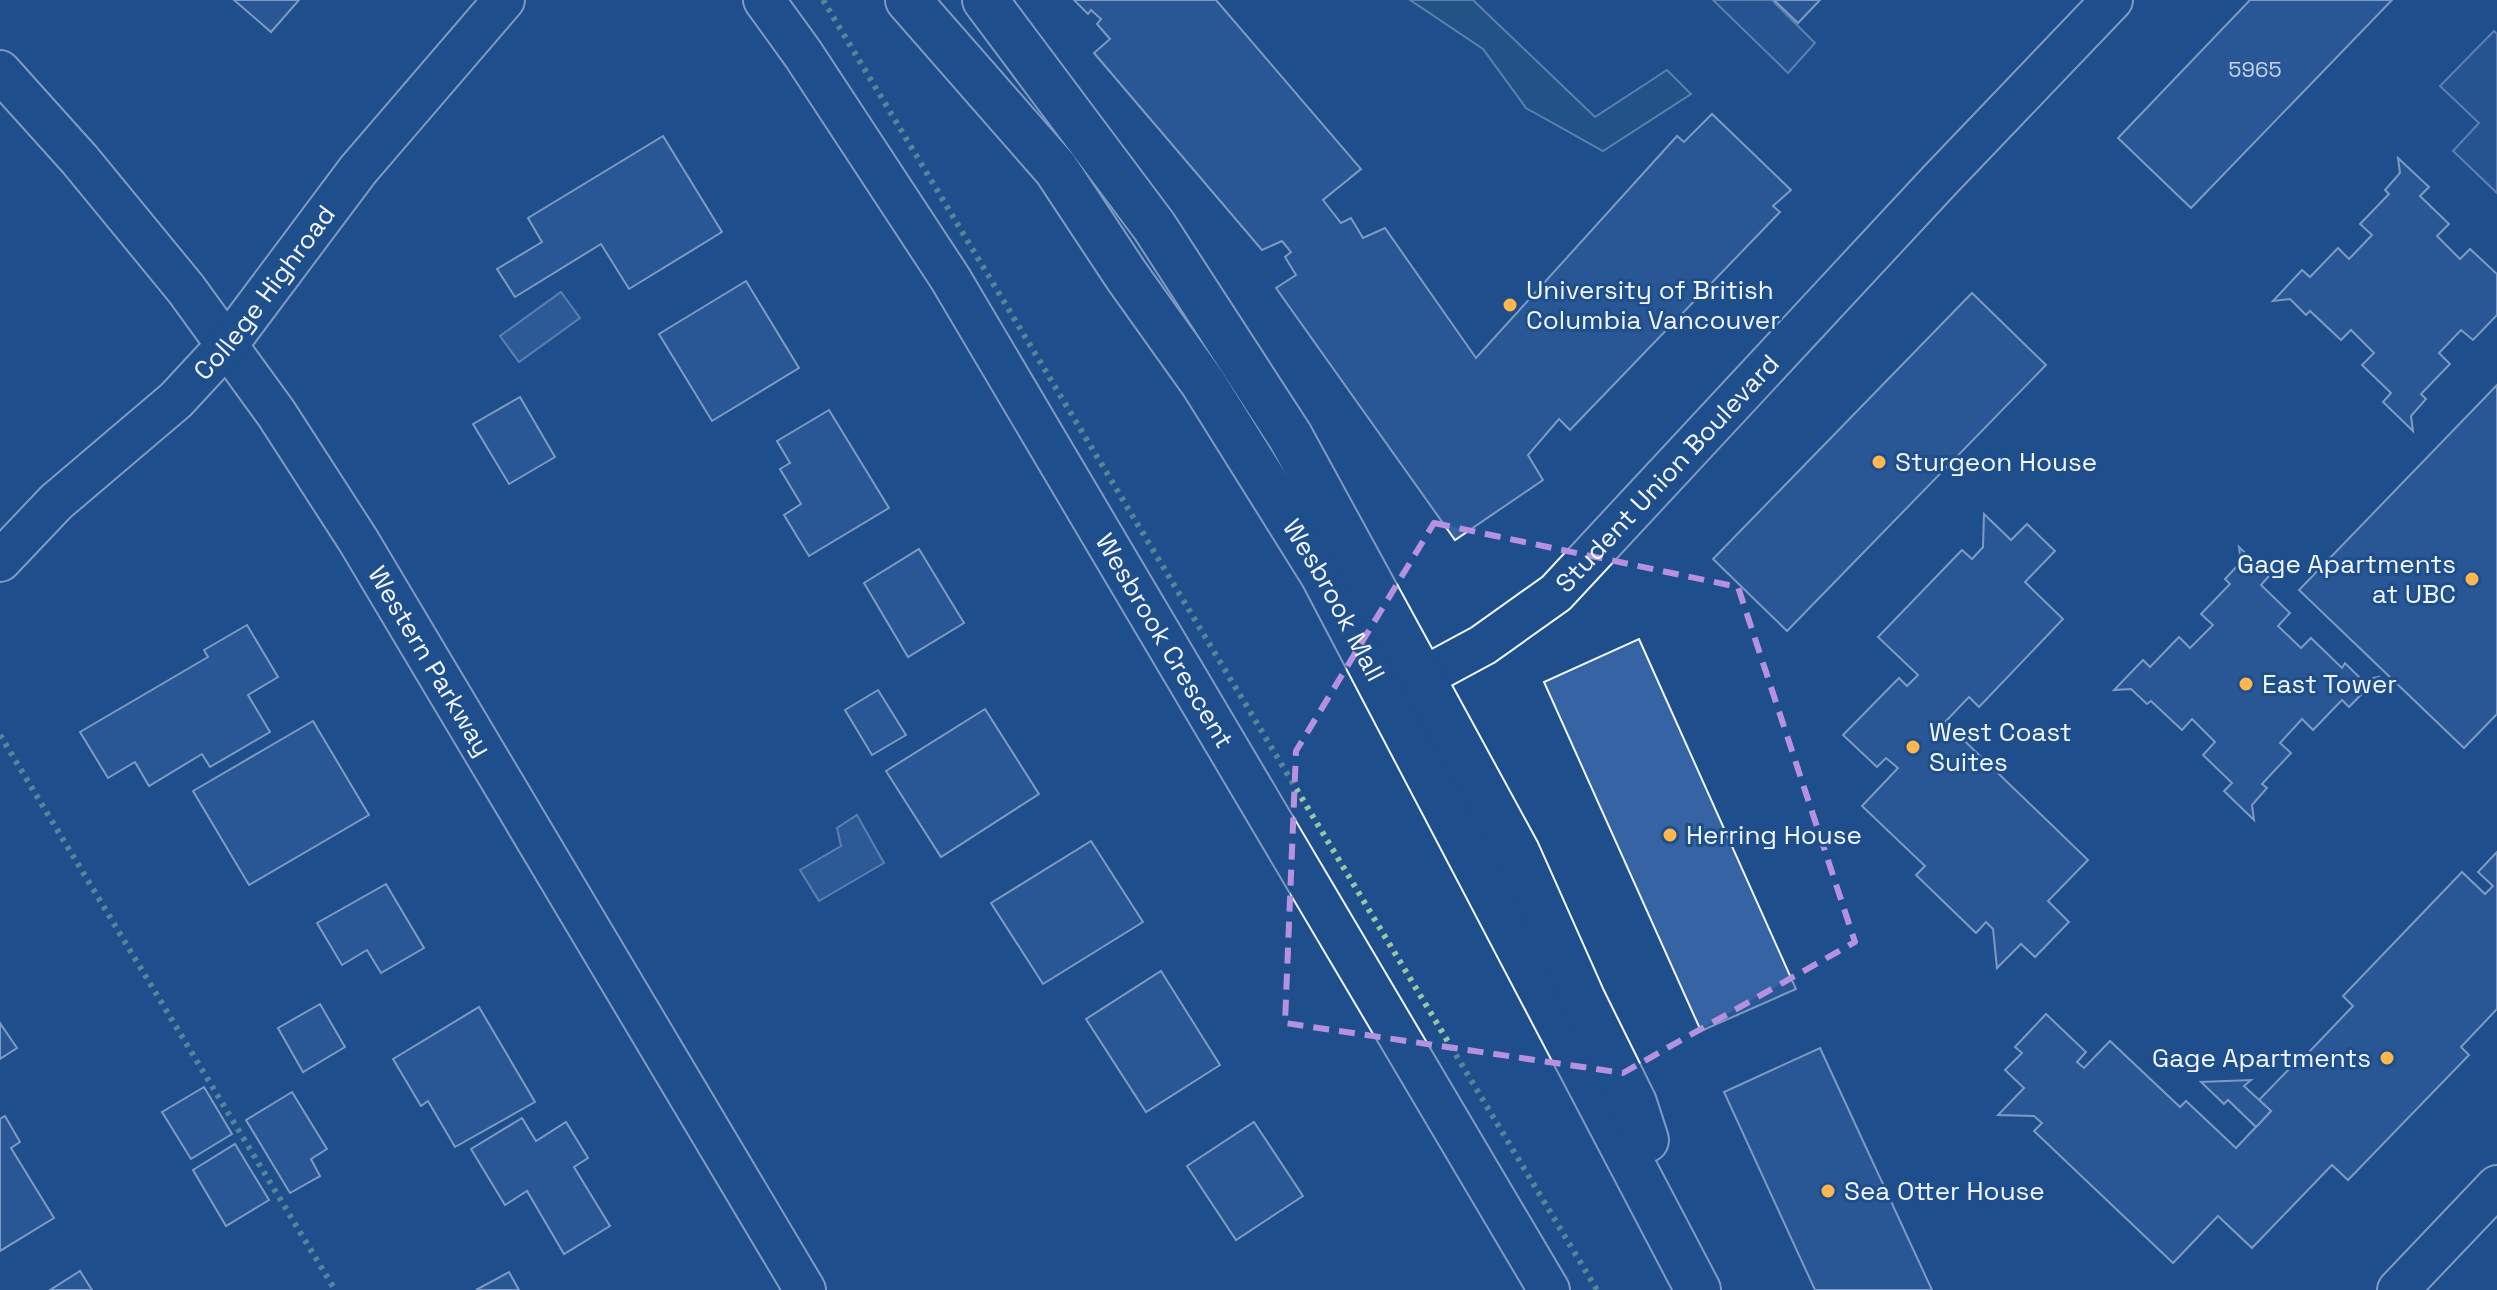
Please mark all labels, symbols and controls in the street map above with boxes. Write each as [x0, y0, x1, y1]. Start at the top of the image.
house number: 5965 [2228, 55, 2282, 83]
street label: College Highroad [186, 198, 343, 387]
place label: University of British Columbia Vancouver [1526, 273, 1780, 337]
marker: University of British Columbia Vancouver [1501, 296, 1519, 314]
street label: Student Union Boulevard [1548, 347, 1786, 600]
place label: Sturgeon House [1895, 445, 2097, 479]
marker: Sturgeon House [1870, 453, 1888, 471]
street label: Wesbrook Mall [1275, 513, 1393, 687]
street label: Wesbrook Crescent [1088, 527, 1241, 754]
place label: Gage Apartments at UBC [2237, 547, 2456, 611]
street label: Western Parkway [360, 560, 500, 763]
marker: Gage Apartments at UBC [2463, 570, 2481, 588]
place label: East Tower [2262, 667, 2397, 701]
marker: East Tower [2237, 675, 2255, 693]
place label: West Coast Suites [1929, 715, 2072, 779]
marker: West Coast Suites [1904, 738, 1922, 756]
place label: Herring House [1686, 818, 1862, 852]
marker: Herring House [1661, 826, 1679, 844]
place label: Gage Apartments [2152, 1041, 2371, 1075]
marker: Gage Apartments [2378, 1049, 2396, 1067]
place label: Sea Otter House [1844, 1174, 2045, 1208]
marker: Sea Otter House [1819, 1182, 1837, 1200]

